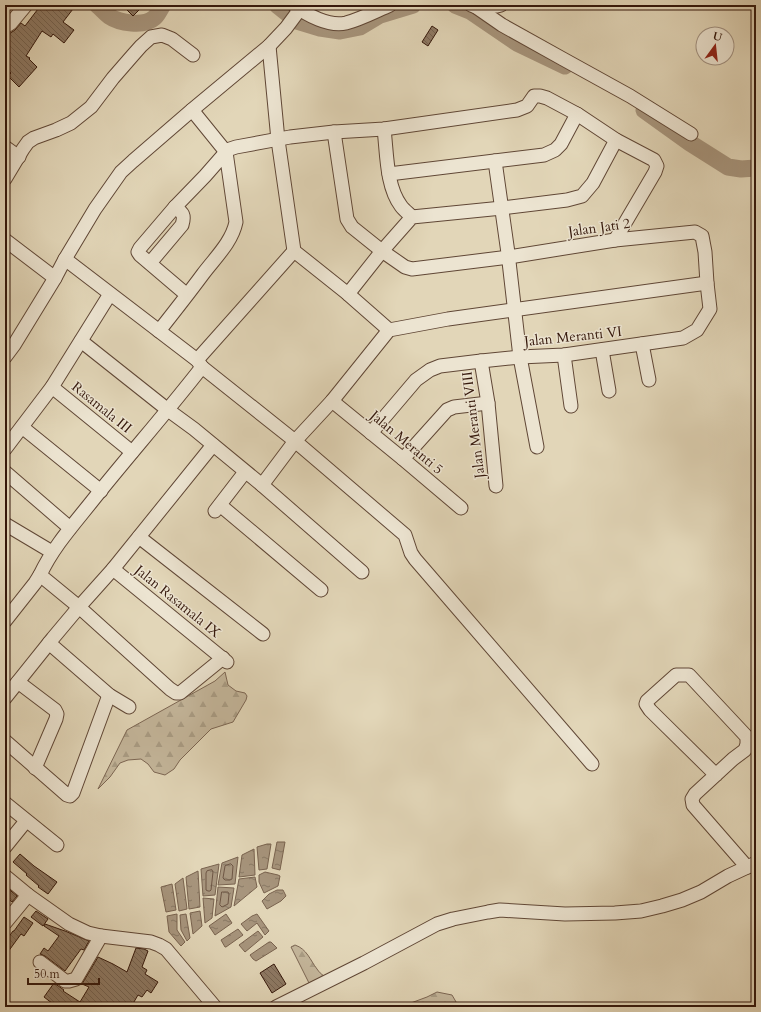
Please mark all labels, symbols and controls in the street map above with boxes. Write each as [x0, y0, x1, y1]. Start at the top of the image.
north arrow [695, 26, 735, 66]
text: U [711, 28, 724, 45]
street label: Jalan Jati 2 [565, 214, 631, 242]
street label: Jalan Meranti VI [521, 322, 623, 351]
street label: Jalan Meranti VIII [457, 370, 490, 481]
street label: Rasamala III [68, 377, 136, 438]
street label: Jalan Meranti 5 [365, 405, 447, 479]
street label: Jalan Rasamala IX [129, 560, 225, 642]
scale bar [28, 960, 99, 986]
text: 50 m [34, 966, 61, 982]

